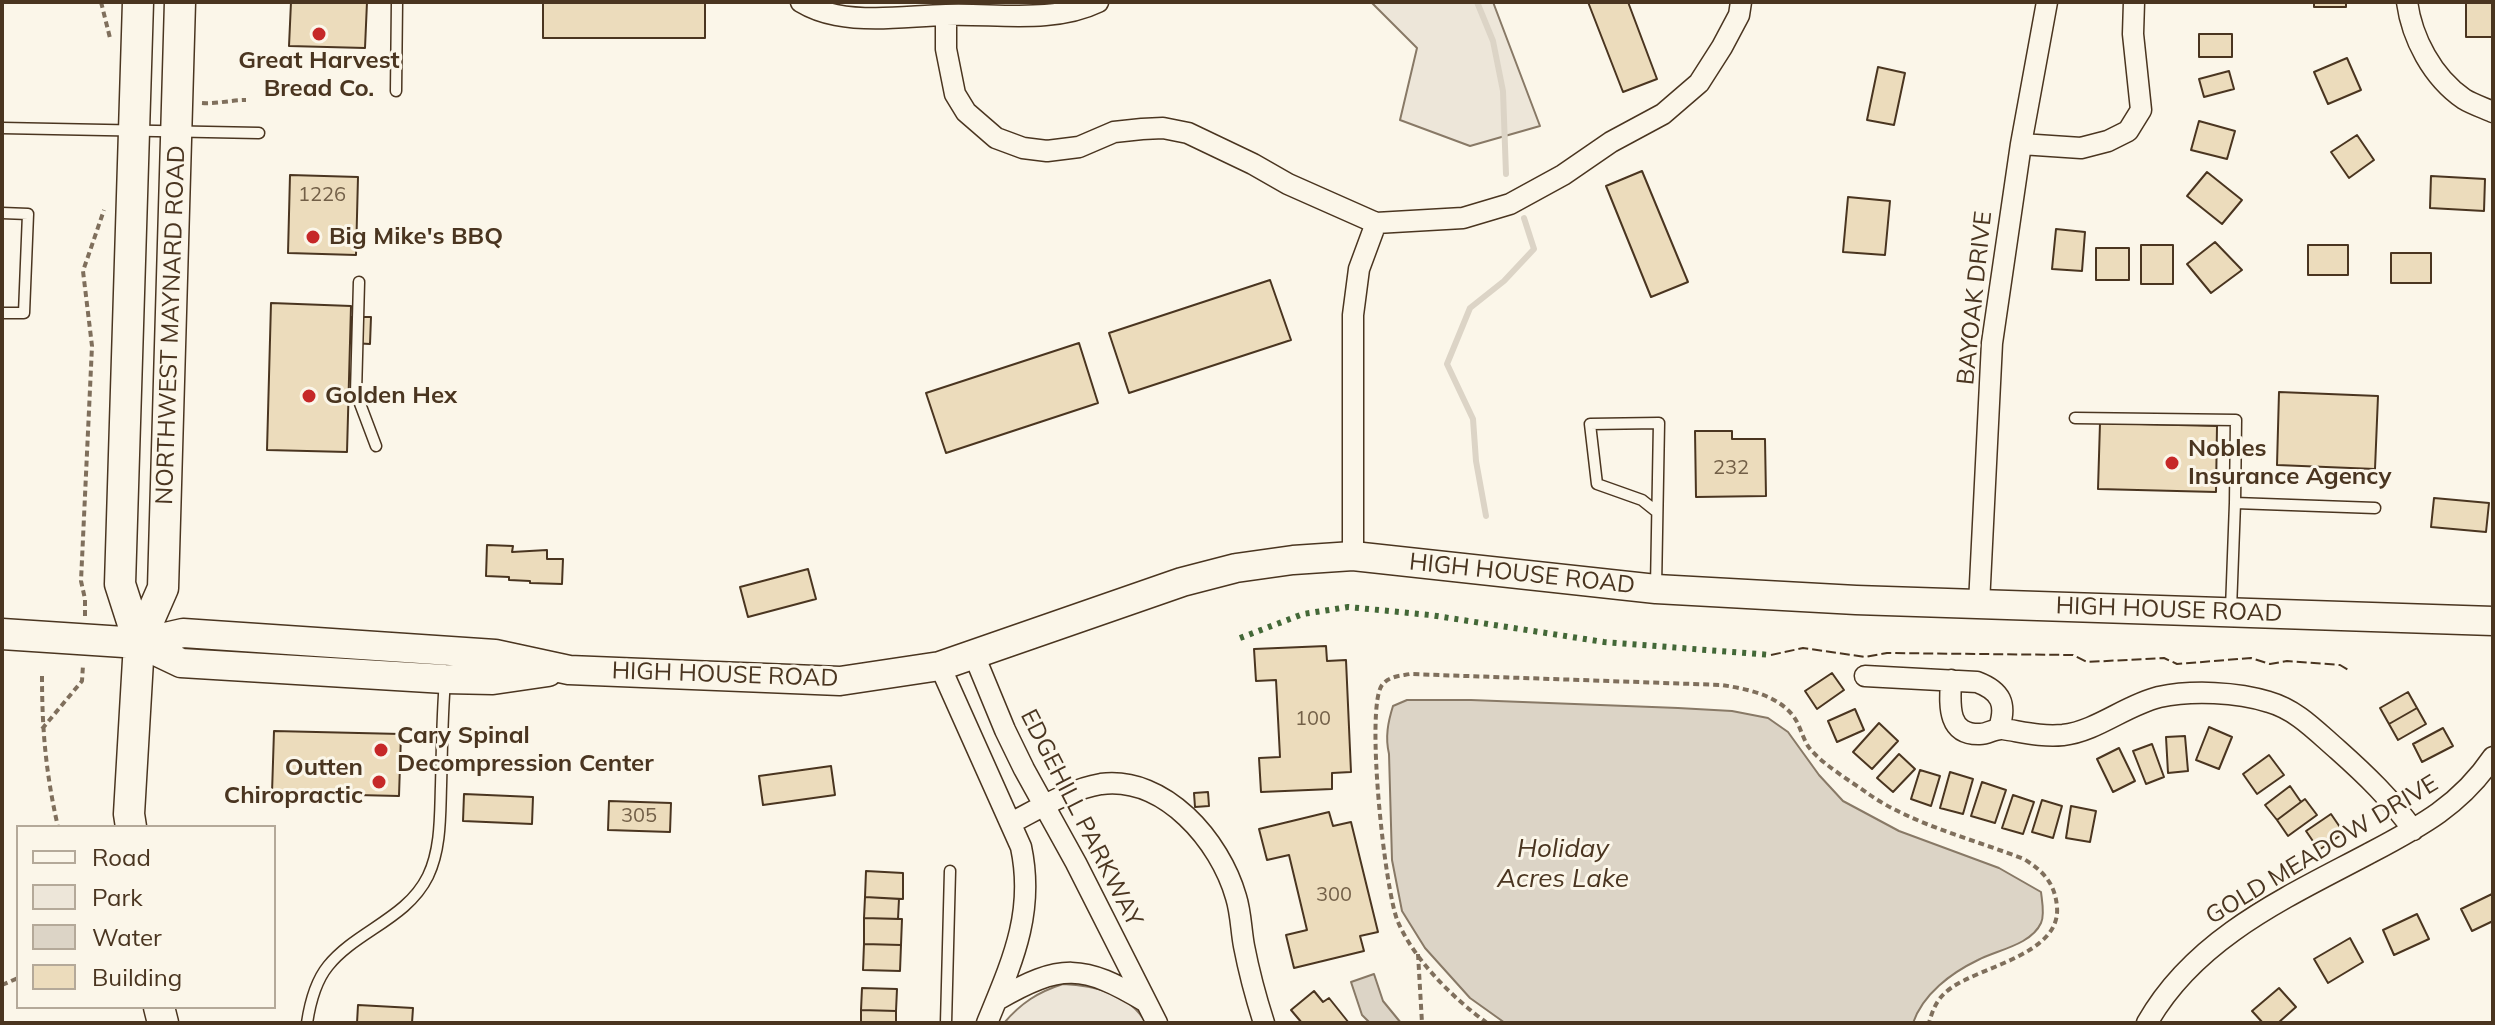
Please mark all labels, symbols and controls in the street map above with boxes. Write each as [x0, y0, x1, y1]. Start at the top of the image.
marker: Great Harvest Bread Co. [310, 25, 328, 43]
place label: Great Harvest Bread Co. [238, 47, 400, 103]
street label: NORTHWEST MAYNARD ROAD [150, 145, 192, 505]
house number: 1226 [298, 183, 346, 207]
street label: BAYOAK DRIVE [1952, 210, 1998, 386]
place label: Big Mike's BBQ [329, 223, 503, 251]
marker: Big Mike's BBQ [304, 228, 322, 246]
place label: Golden Hex [325, 382, 457, 410]
marker: Golden Hex [300, 387, 318, 405]
place label: Nobles Insurance Agency [2188, 435, 2392, 491]
marker: Nobles Insurance Agency [2163, 454, 2181, 472]
house number: 232 [1713, 456, 1749, 480]
street label: HIGH HOUSE ROAD [1408, 548, 1636, 600]
street label: HIGH HOUSE ROAD [2055, 592, 2283, 628]
street label: HIGH HOUSE ROAD [611, 657, 839, 693]
street label: EDGEHILL PARKWAY [1014, 705, 1148, 931]
house number: 100 [1295, 707, 1331, 731]
place label: Cary Spinal Decompression Center [397, 722, 654, 778]
marker: Cary Spinal Decompression Center [372, 741, 390, 759]
place label: Outten Chiropractic [224, 754, 363, 810]
street label: GOLD MEADOW DRIVE [2201, 769, 2443, 931]
marker: Outten Chiropractic [370, 773, 388, 791]
house number: 305 [621, 804, 657, 828]
legend [16, 825, 276, 1009]
water label: Holiday Acres Lake [1497, 833, 1629, 894]
text: Road [92, 842, 151, 872]
text: Park [92, 882, 143, 912]
house number: 300 [1316, 883, 1352, 907]
text: Water [92, 922, 162, 952]
text: Building [92, 962, 182, 992]

